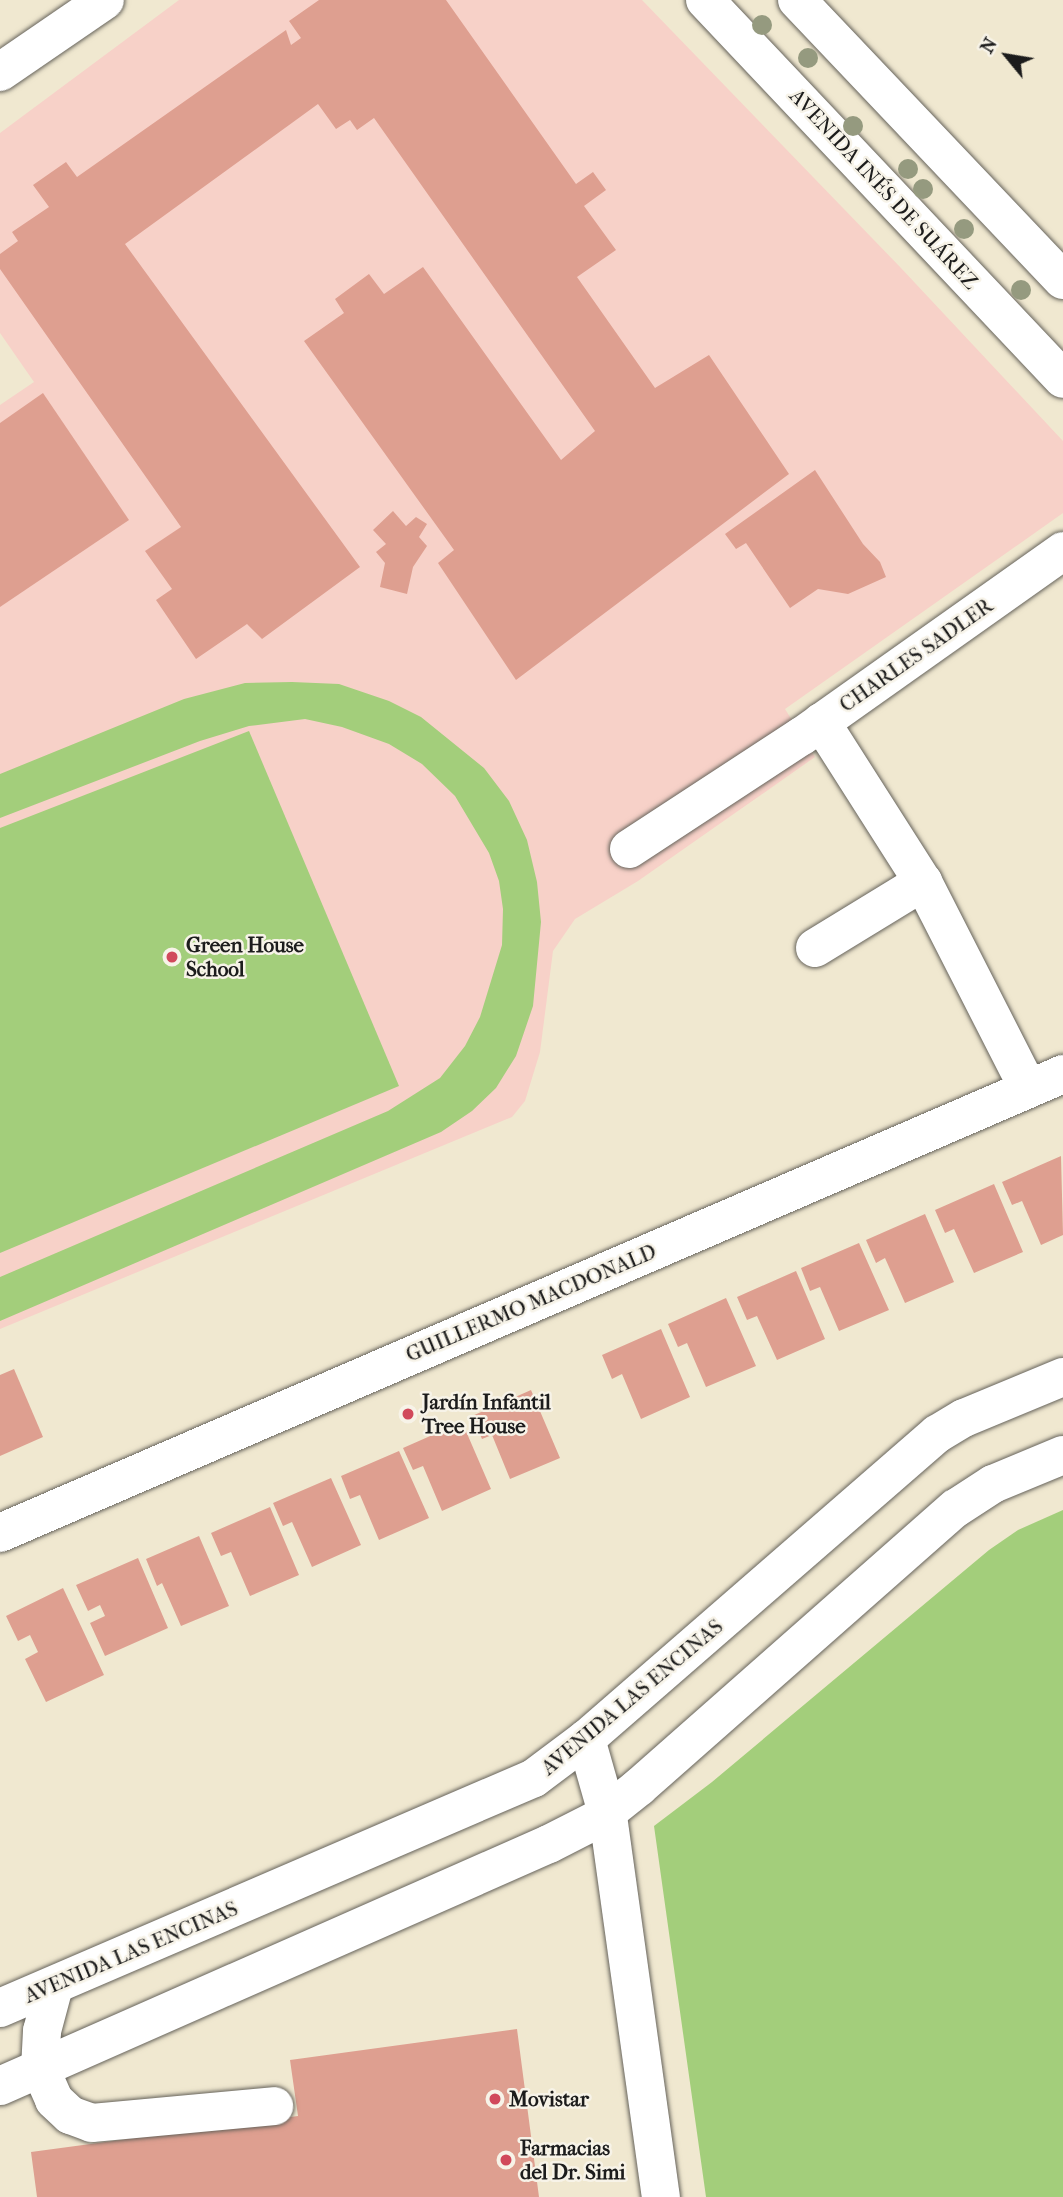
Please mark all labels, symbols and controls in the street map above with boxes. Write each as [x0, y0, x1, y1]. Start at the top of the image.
north arrow [972, 21, 1042, 91]
text: N [976, 34, 1002, 57]
street label: AVENIDA INÉS DE SUÁREZ [784, 83, 984, 295]
street label: CHARLES SADLER [835, 593, 997, 717]
place label: Green House School [186, 932, 304, 982]
marker: Green House School [164, 949, 180, 965]
street label: GUILLERMO MACDONALD [402, 1239, 660, 1367]
place label: Jardín Infantil Tree House [422, 1389, 551, 1439]
marker: Jardín Infantil Tree House [400, 1406, 416, 1422]
street label: AVENIDA LAS ENCINAS [536, 1614, 728, 1780]
street label: AVENIDA LAS ENCINAS [20, 1896, 242, 2008]
place label: Movistar [509, 2086, 589, 2112]
marker: Movistar [487, 2091, 503, 2107]
place label: Farmacias del Dr. Simi [520, 2135, 626, 2185]
marker: Farmacias del Dr. Simi [498, 2152, 514, 2168]

